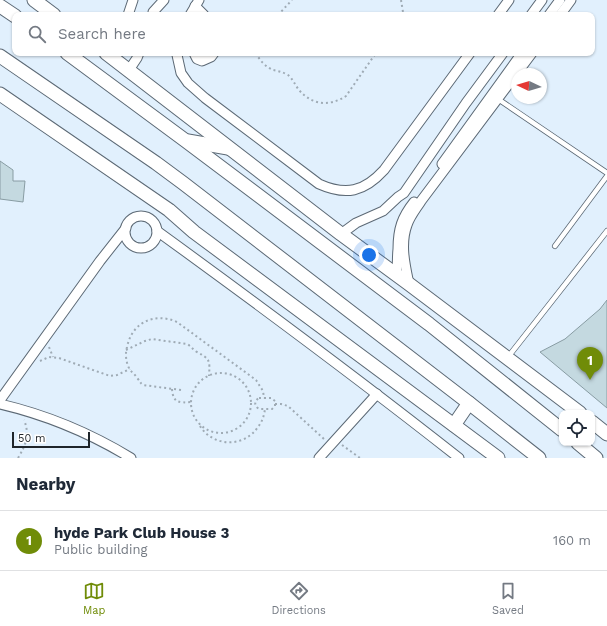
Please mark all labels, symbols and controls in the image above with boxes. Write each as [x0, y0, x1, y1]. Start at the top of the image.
search box [12, 12, 595, 56]
icon: search [26, 23, 48, 45]
text: Search here [58, 25, 146, 43]
north arrow [511, 68, 547, 104]
your location [359, 245, 379, 265]
pin: 1 [577, 347, 603, 380]
map controls [559, 410, 595, 446]
button: locate [559, 410, 595, 446]
scale bar [12, 430, 90, 449]
text: 50 m [18, 432, 45, 445]
text: Nearby [16, 474, 75, 494]
text: hyde Park Club House 3 [54, 524, 230, 542]
text: 1 [26, 533, 32, 548]
text: 160 m [553, 533, 591, 548]
text: Public building [54, 542, 147, 557]
tab: Map [83, 580, 105, 617]
tab: Directions [272, 580, 326, 617]
tab: Saved [492, 580, 524, 617]

